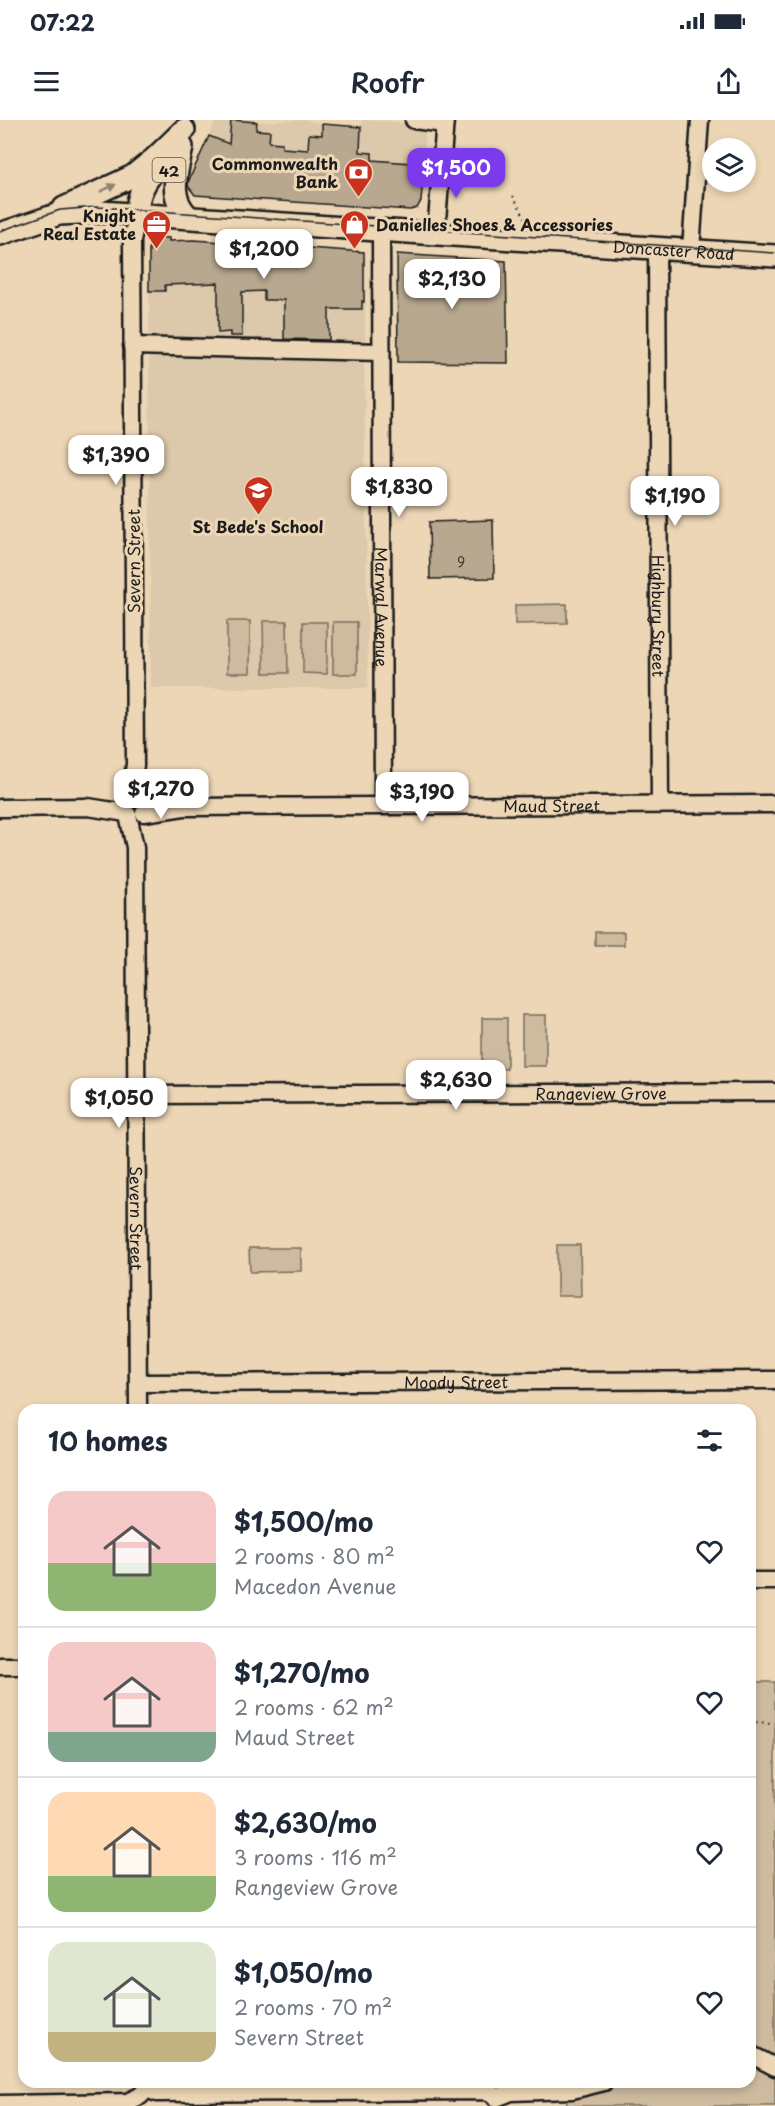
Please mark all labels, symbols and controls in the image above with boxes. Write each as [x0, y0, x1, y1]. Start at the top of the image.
text: 07:22 [30, 5, 95, 38]
text: Roofr [350, 61, 425, 102]
icon: menu [30, 65, 63, 98]
icon: share [712, 65, 745, 98]
map controls [702, 138, 756, 192]
button: layers [702, 138, 756, 192]
pin: $1,500 [407, 148, 505, 199]
place label: Commonwealth Bank [212, 151, 338, 193]
text: $1,500 [421, 152, 491, 182]
bank icon: Commonwealth Bank [343, 156, 375, 198]
road number: 42 [152, 158, 186, 182]
one-way arrow [100, 183, 117, 192]
place label: Knight Real Estate [43, 203, 136, 245]
office icon: Knight Real Estate [141, 208, 173, 250]
shop icon: Danielles Shoes & Accessories [339, 208, 371, 250]
place label: Danielles Shoes & Accessories [376, 212, 613, 236]
pin: $1,200 [215, 229, 313, 280]
text: $1,200 [229, 233, 299, 263]
street label: Doncaster Road [612, 233, 735, 265]
pin: $2,130 [403, 259, 501, 310]
text: $2,130 [418, 263, 486, 293]
pin: $1,390 [67, 435, 165, 486]
text: $1,390 [82, 439, 150, 469]
pin: $1,830 [350, 467, 448, 518]
text: $1,830 [365, 471, 433, 501]
school or university icon: St Bede's School [242, 474, 274, 516]
pin: $1,190 [626, 476, 724, 527]
text: $1,190 [644, 480, 706, 510]
street label: Severn Street [121, 509, 145, 613]
place label: St Bede's School [193, 514, 324, 538]
street label: Marwal Avenue [370, 547, 395, 667]
house number: 9 [457, 551, 465, 572]
street label: Highbury Street [647, 555, 671, 678]
pin: $1,270 [112, 769, 210, 820]
pin: $3,190 [373, 772, 471, 823]
text: $1,270 [128, 773, 194, 803]
text: $3,190 [390, 776, 454, 806]
street label: Maud Street [503, 793, 600, 817]
pin: $2,630 [407, 1060, 505, 1111]
text: $2,630 [420, 1064, 492, 1094]
pin: $1,050 [70, 1078, 168, 1129]
street label: Rangeview Grove [535, 1081, 667, 1105]
text: $1,050 [84, 1082, 154, 1112]
street label: Severn Street [125, 1166, 149, 1271]
street label: Moody Street [404, 1369, 509, 1394]
text: 10 homes [48, 1421, 168, 1460]
icon: filters [693, 1424, 726, 1457]
text: $1,500/mo [234, 1502, 373, 1541]
icon: home [96, 1515, 168, 1587]
icon: heart [693, 1535, 726, 1568]
text: 2 rooms · 80 m² [234, 1541, 395, 1571]
text: Macedon Avenue [234, 1571, 396, 1601]
text: $1,270/mo [234, 1653, 370, 1692]
icon: home [96, 1666, 168, 1738]
icon: heart [693, 1686, 726, 1719]
text: 2 rooms · 62 m² [234, 1692, 394, 1722]
text: Maud Street [234, 1722, 355, 1752]
text: $2,630/mo [234, 1803, 377, 1842]
icon: home [96, 1816, 168, 1888]
icon: heart [693, 1836, 726, 1869]
text: 3 rooms · 116 m² [234, 1842, 397, 1872]
text: Rangeview Grove [234, 1872, 398, 1902]
text: $1,050/mo [234, 1953, 373, 1992]
icon: home [96, 1966, 168, 2038]
icon: heart [693, 1986, 726, 2019]
text: 2 rooms · 70 m² [234, 1992, 392, 2022]
text: Severn Street [234, 2022, 364, 2052]

